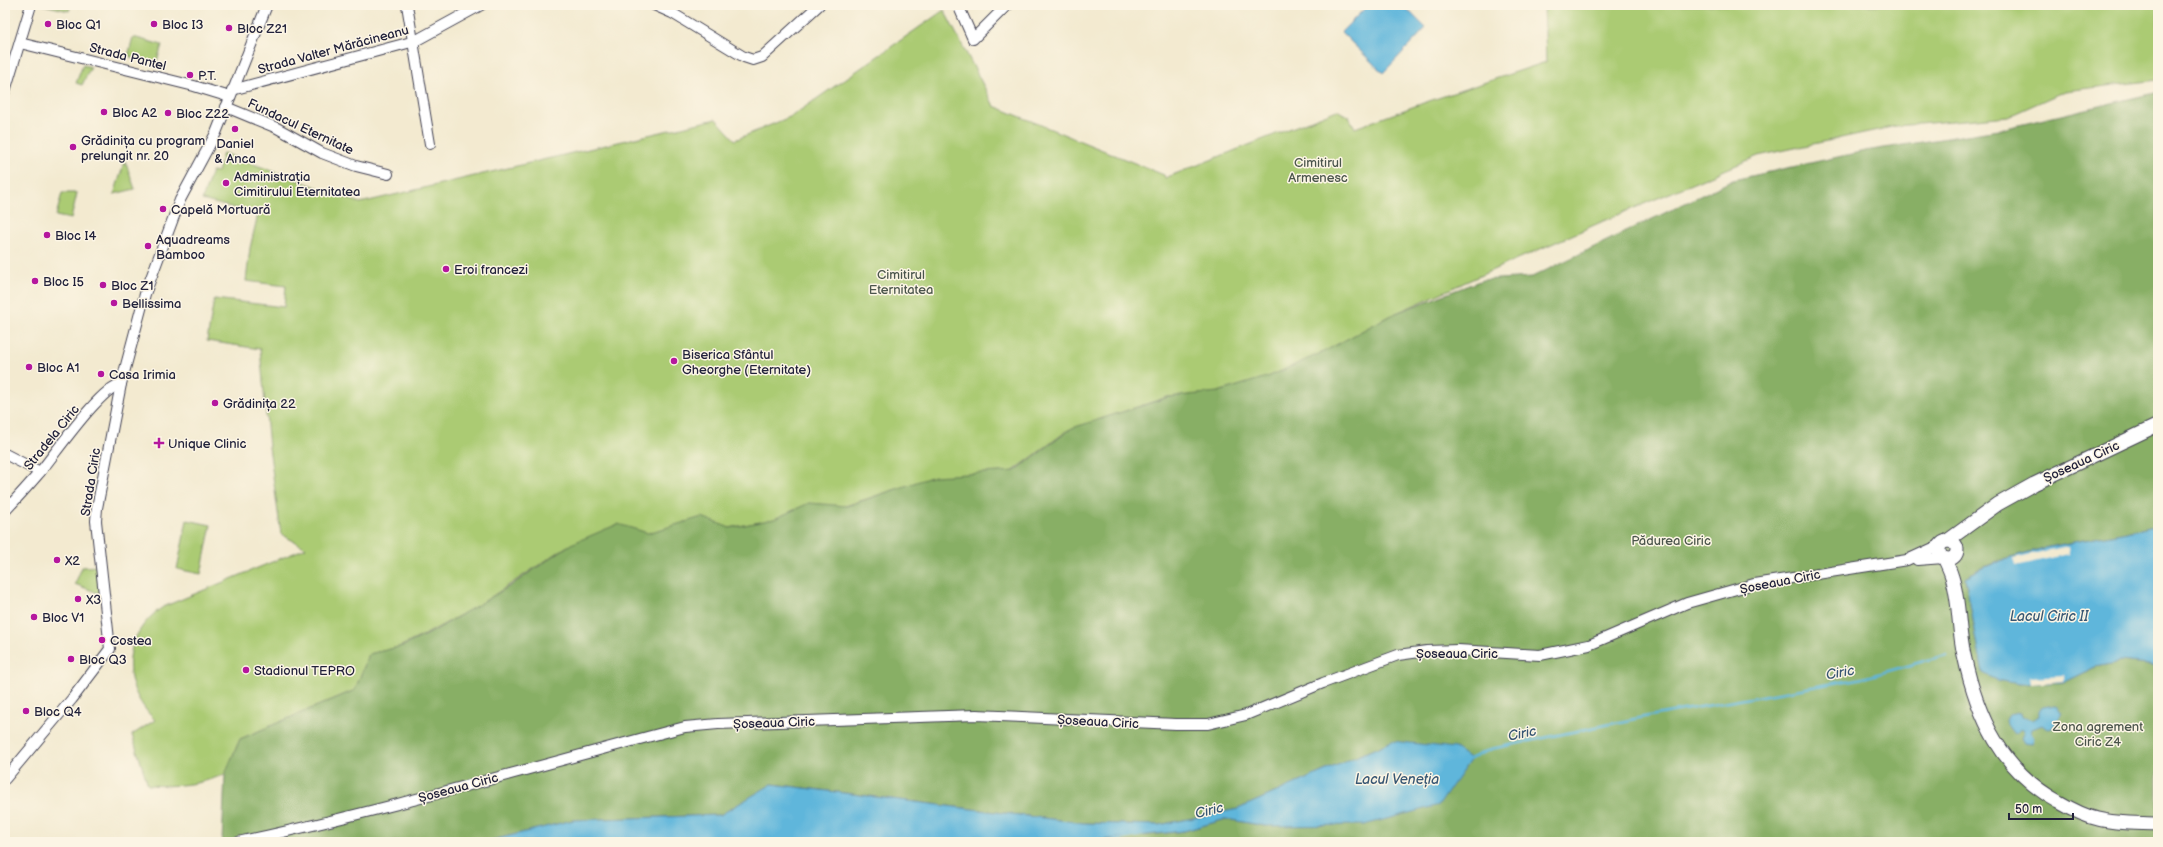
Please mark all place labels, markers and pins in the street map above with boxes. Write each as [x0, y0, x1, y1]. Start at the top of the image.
place label: Bloc Q1 [56, 17, 101, 33]
place label: Bloc I3 [162, 17, 204, 33]
marker: Bloc Q1 [43, 19, 53, 29]
marker: Bloc I3 [149, 19, 159, 29]
place label: Bloc Z21 [237, 21, 287, 37]
marker: Bloc Z21 [224, 23, 234, 33]
place label: P.T. [198, 68, 217, 84]
marker: P.T. [185, 70, 195, 80]
place label: Bloc A2 [112, 105, 157, 121]
place label: Bloc Z22 [176, 106, 229, 122]
marker: Bloc A2 [99, 107, 109, 117]
marker: Bloc Z22 [163, 108, 173, 118]
marker: Daniel & Anca [230, 124, 240, 134]
place label: Grădinița cu program prelungit nr. 20 [81, 133, 206, 164]
place label: Daniel & Anca [214, 136, 256, 167]
marker: Grădinița cu program prelungit nr. 20 [68, 142, 78, 152]
place label: Administrația Cimitirului Eternitatea [234, 169, 360, 200]
marker: Administrația Cimitirului Eternitatea [221, 178, 231, 188]
place label: Capelă Mortuară [171, 202, 270, 218]
marker: Capelă Mortuară [158, 204, 168, 214]
place label: Bloc I4 [55, 228, 97, 244]
marker: Bloc I4 [42, 230, 52, 240]
place label: Aquadreams Bamboo [156, 232, 231, 263]
marker: Aquadreams Bamboo [143, 241, 153, 251]
place label: Eroi francezi [454, 262, 528, 278]
marker: Eroi francezi [441, 264, 451, 274]
place label: Bloc I5 [43, 274, 84, 290]
marker: Bloc I5 [30, 276, 40, 286]
place label: Bloc Z1 [111, 278, 154, 294]
marker: Bloc Z1 [98, 280, 108, 290]
place label: Bellissima [122, 296, 181, 312]
marker: Bellissima [109, 298, 119, 308]
place label: Biserica Sfântul Gheorghe (Eternitate) [682, 347, 811, 378]
marker: Biserica Sfântul Gheorghe (Eternitate) [669, 356, 679, 366]
place label: Bloc A1 [37, 360, 80, 376]
marker: Bloc A1 [24, 362, 34, 372]
place label: Casa Irimia [109, 367, 176, 383]
marker: Casa Irimia [96, 369, 106, 379]
place label: Grădinița 22 [223, 396, 296, 412]
marker: Grădinița 22 [210, 398, 220, 408]
place label: Unique Clinic [168, 436, 247, 452]
marker: Unique Clinic [153, 437, 165, 449]
place label: X2 [64, 553, 80, 569]
marker: X2 [52, 555, 62, 565]
place label: X3 [85, 592, 101, 608]
marker: X3 [73, 594, 83, 604]
place label: Bloc V1 [42, 610, 84, 626]
marker: Bloc V1 [29, 612, 39, 622]
place label: Costea [110, 633, 152, 649]
marker: Costea [97, 635, 107, 645]
place label: Bloc Q3 [79, 652, 127, 668]
marker: Bloc Q3 [66, 654, 76, 664]
place label: Stadionul TEPRO [254, 663, 355, 679]
marker: Stadionul TEPRO [241, 665, 251, 675]
place label: Bloc Q4 [34, 704, 82, 720]
marker: Bloc Q4 [21, 706, 31, 716]

